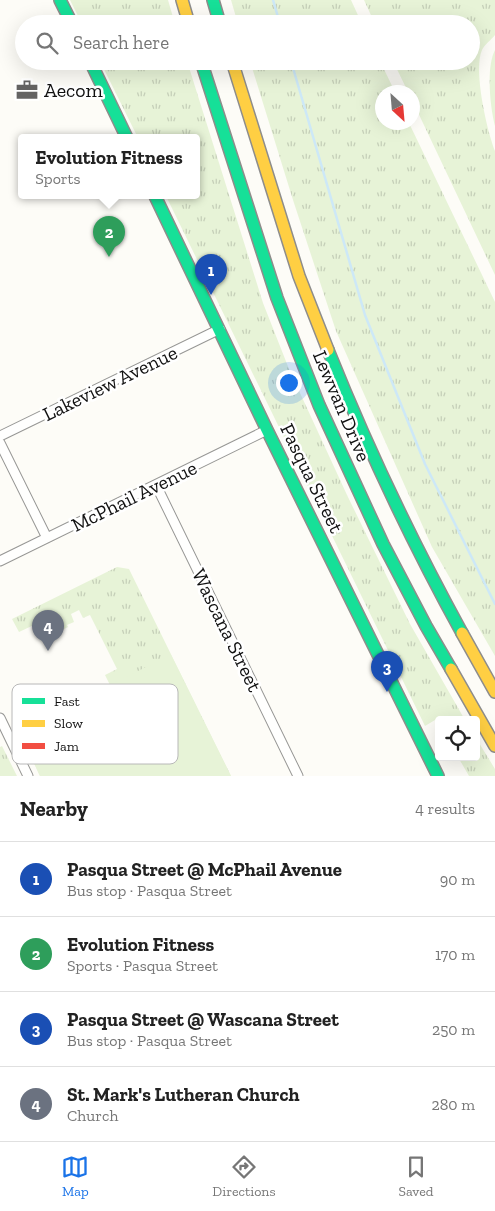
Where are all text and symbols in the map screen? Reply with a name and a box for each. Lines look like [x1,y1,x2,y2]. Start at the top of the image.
search box [15,15,480,70]
icon: search [33,29,61,57]
text: Search here [73,31,169,54]
office icon: Aecom [14,77,40,103]
place label: Aecom [44,78,104,102]
north arrow [375,85,420,130]
popup [18,134,200,199]
text: Evolution Fitness [35,146,183,169]
text: Sports [35,169,81,188]
pin: 2 [93,216,125,257]
pin: 1 [195,254,227,295]
street label: Lakeview Avenue [39,340,181,426]
street label: Lewvan Drive [308,347,376,465]
your location [276,370,302,396]
street label: Pasqua Street [275,419,349,537]
street label: McPhail Avenue [67,455,201,537]
street label: Wascana Street [187,565,267,696]
pin: 4 [32,610,64,651]
pin: 3 [371,651,403,692]
legend [12,684,178,764]
text: Fast [54,693,81,710]
text: Slow [54,715,83,732]
map controls [435,716,480,761]
button: locate [435,716,480,761]
text: Jam [54,738,79,755]
text: Nearby [20,796,88,821]
text: 4 results [415,799,475,818]
text: Pasqua Street @ McPhail Avenue [67,858,342,881]
text: 1 [33,870,39,889]
text: 90 m [440,870,475,889]
text: Bus stop · Pasqua Street [67,881,232,900]
text: Evolution Fitness [67,933,214,956]
text: 2 [32,945,40,964]
text: 170 m [435,945,475,964]
text: Sports · Pasqua Street [67,956,218,975]
text: Pasqua Street @ Wascana Street [67,1008,339,1031]
text: 3 [32,1020,40,1039]
text: 250 m [432,1020,475,1039]
text: Bus stop · Pasqua Street [67,1031,232,1050]
text: St. Mark's Lutheran Church [67,1083,299,1106]
text: 4 [31,1095,41,1114]
text: 280 m [431,1095,475,1114]
text: Church [67,1106,118,1125]
tab: Map [61,1153,89,1200]
tab: Directions [212,1153,276,1200]
tab: Saved [398,1153,434,1200]

